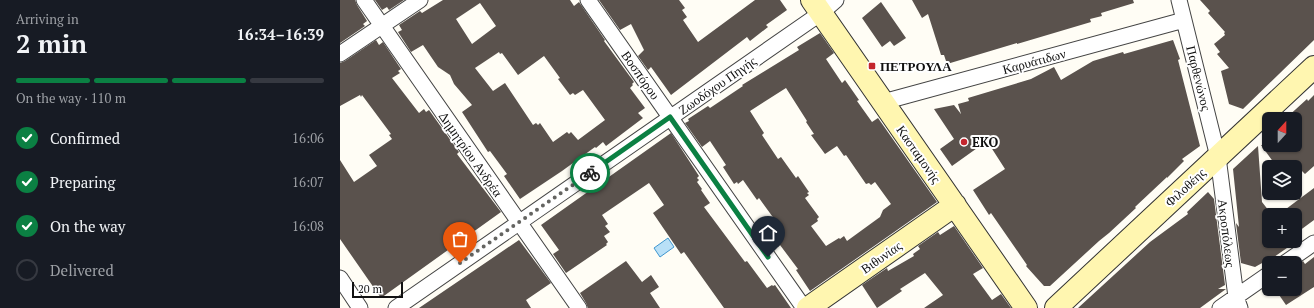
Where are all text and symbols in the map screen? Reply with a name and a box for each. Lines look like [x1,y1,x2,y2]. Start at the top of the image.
text: Arriving in [16,10,79,28]
text: 16:34–16:39 [237,24,324,44]
text: 2 min [16,26,87,60]
street label: Καρυάτιδων [1000,44,1068,78]
street label: Παρθενώνος [1182,44,1216,113]
street label: Βοσπόρου [618,47,664,103]
street label: Ζωοδόχου Πηγής [675,51,760,118]
place label: ΠΕΤΡΟΥΛΑ [880,57,952,75]
marker: ΠΕΤΡΟΥΛΑ [867,61,877,71]
text: On the way · 110 m [16,89,126,107]
street label: Δημητρίου Ανδρέα [435,108,507,200]
north arrow [1262,112,1302,152]
map controls [1262,112,1302,296]
street label: Κασταμονής [893,122,946,187]
icon: check [16,127,38,149]
text: Confirmed [50,128,120,148]
text: 16:06 [292,129,324,147]
place label: EKO [972,133,999,151]
marker: EKO [959,137,969,147]
courier [570,153,610,193]
button: layers [1262,160,1302,200]
icon: bike [579,162,601,184]
street label: Φιλοθέης [1161,163,1210,210]
icon: check [16,171,38,193]
text: Preparing [50,172,115,192]
text: 16:07 [292,173,324,191]
street label: Ακροπόλεως [1214,198,1240,269]
button: + [1262,208,1302,248]
icon: check [16,215,38,237]
text: On the way [50,216,125,236]
pin [751,216,785,257]
text: 16:08 [292,217,324,235]
pin [443,222,477,263]
icon: home [757,222,779,244]
icon: bag [449,228,471,250]
street label: Βιθυνίας [857,236,906,278]
button: − [1262,256,1302,296]
text: Delivered [50,260,114,280]
scale bar [352,280,403,299]
text: 20 m [358,282,382,296]

